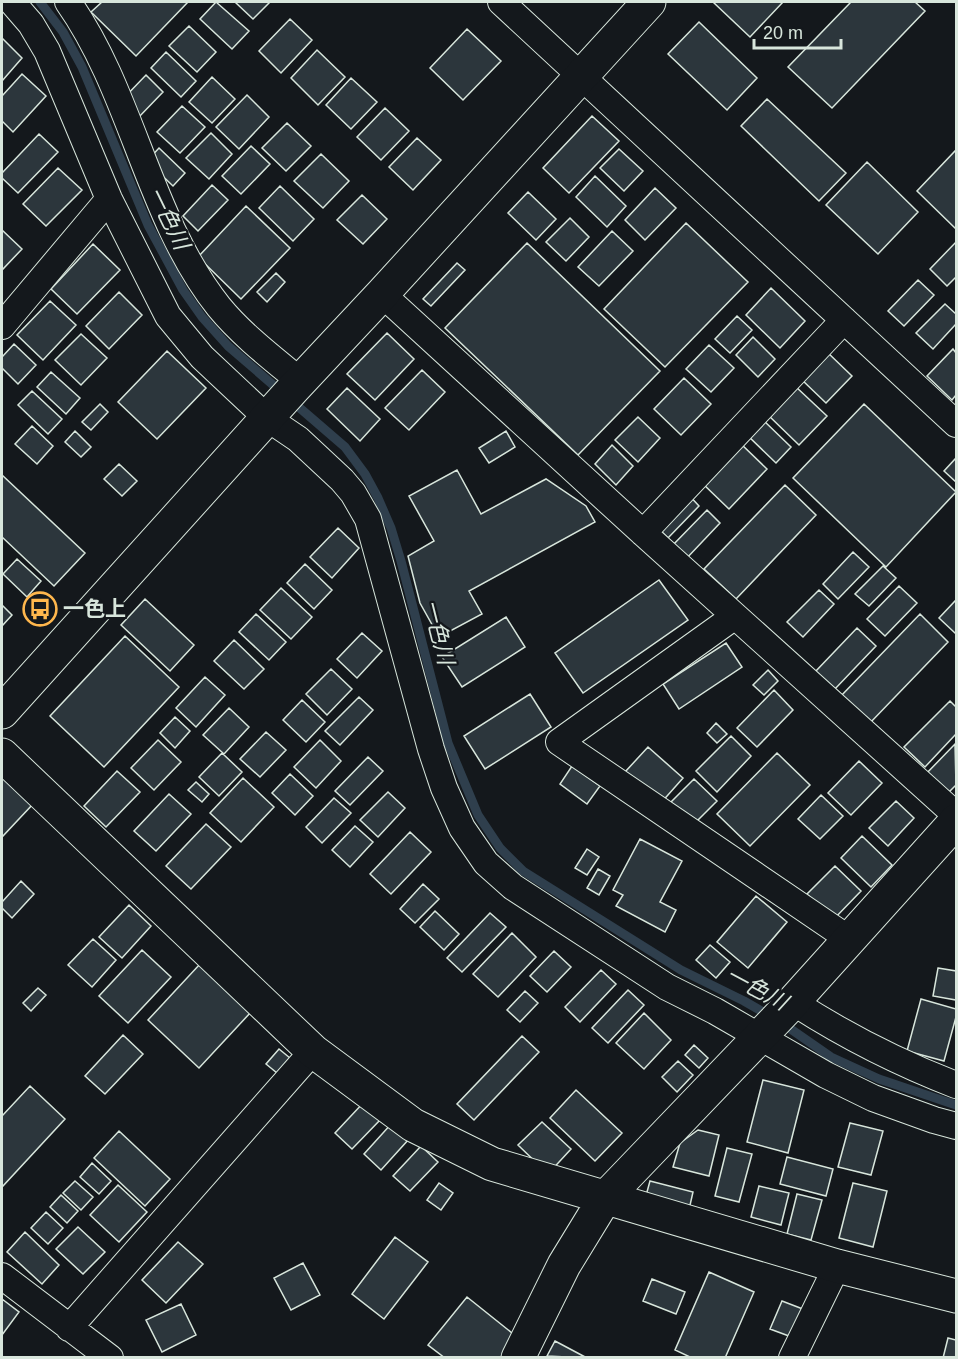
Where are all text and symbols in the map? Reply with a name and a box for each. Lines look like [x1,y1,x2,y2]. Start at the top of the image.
scale bar [754,12,841,50]
text: 20 m [763,23,803,43]
water label: 一色川 [143,183,195,255]
bus stop icon: 一色上 [22,591,58,627]
place label: 一色上 [63,597,126,620]
water label: 一色川 [418,597,459,669]
water label: 一色川 [722,962,794,1016]

